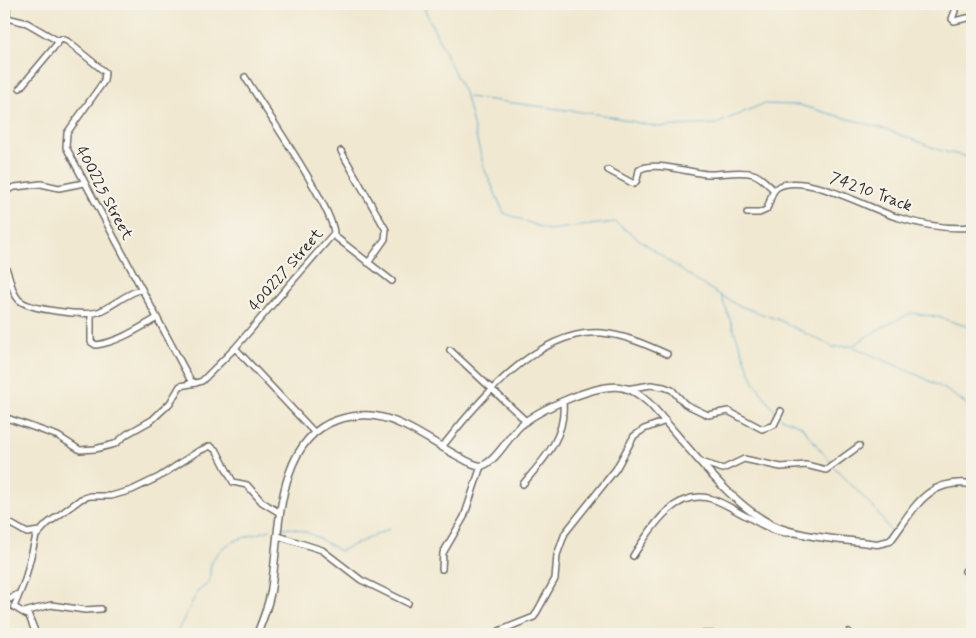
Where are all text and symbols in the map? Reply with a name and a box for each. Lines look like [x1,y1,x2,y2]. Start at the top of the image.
street label: 400225 Street [70,142,138,244]
street label: 74210 Track [827,167,915,217]
street label: 400227 Street [244,224,328,316]

